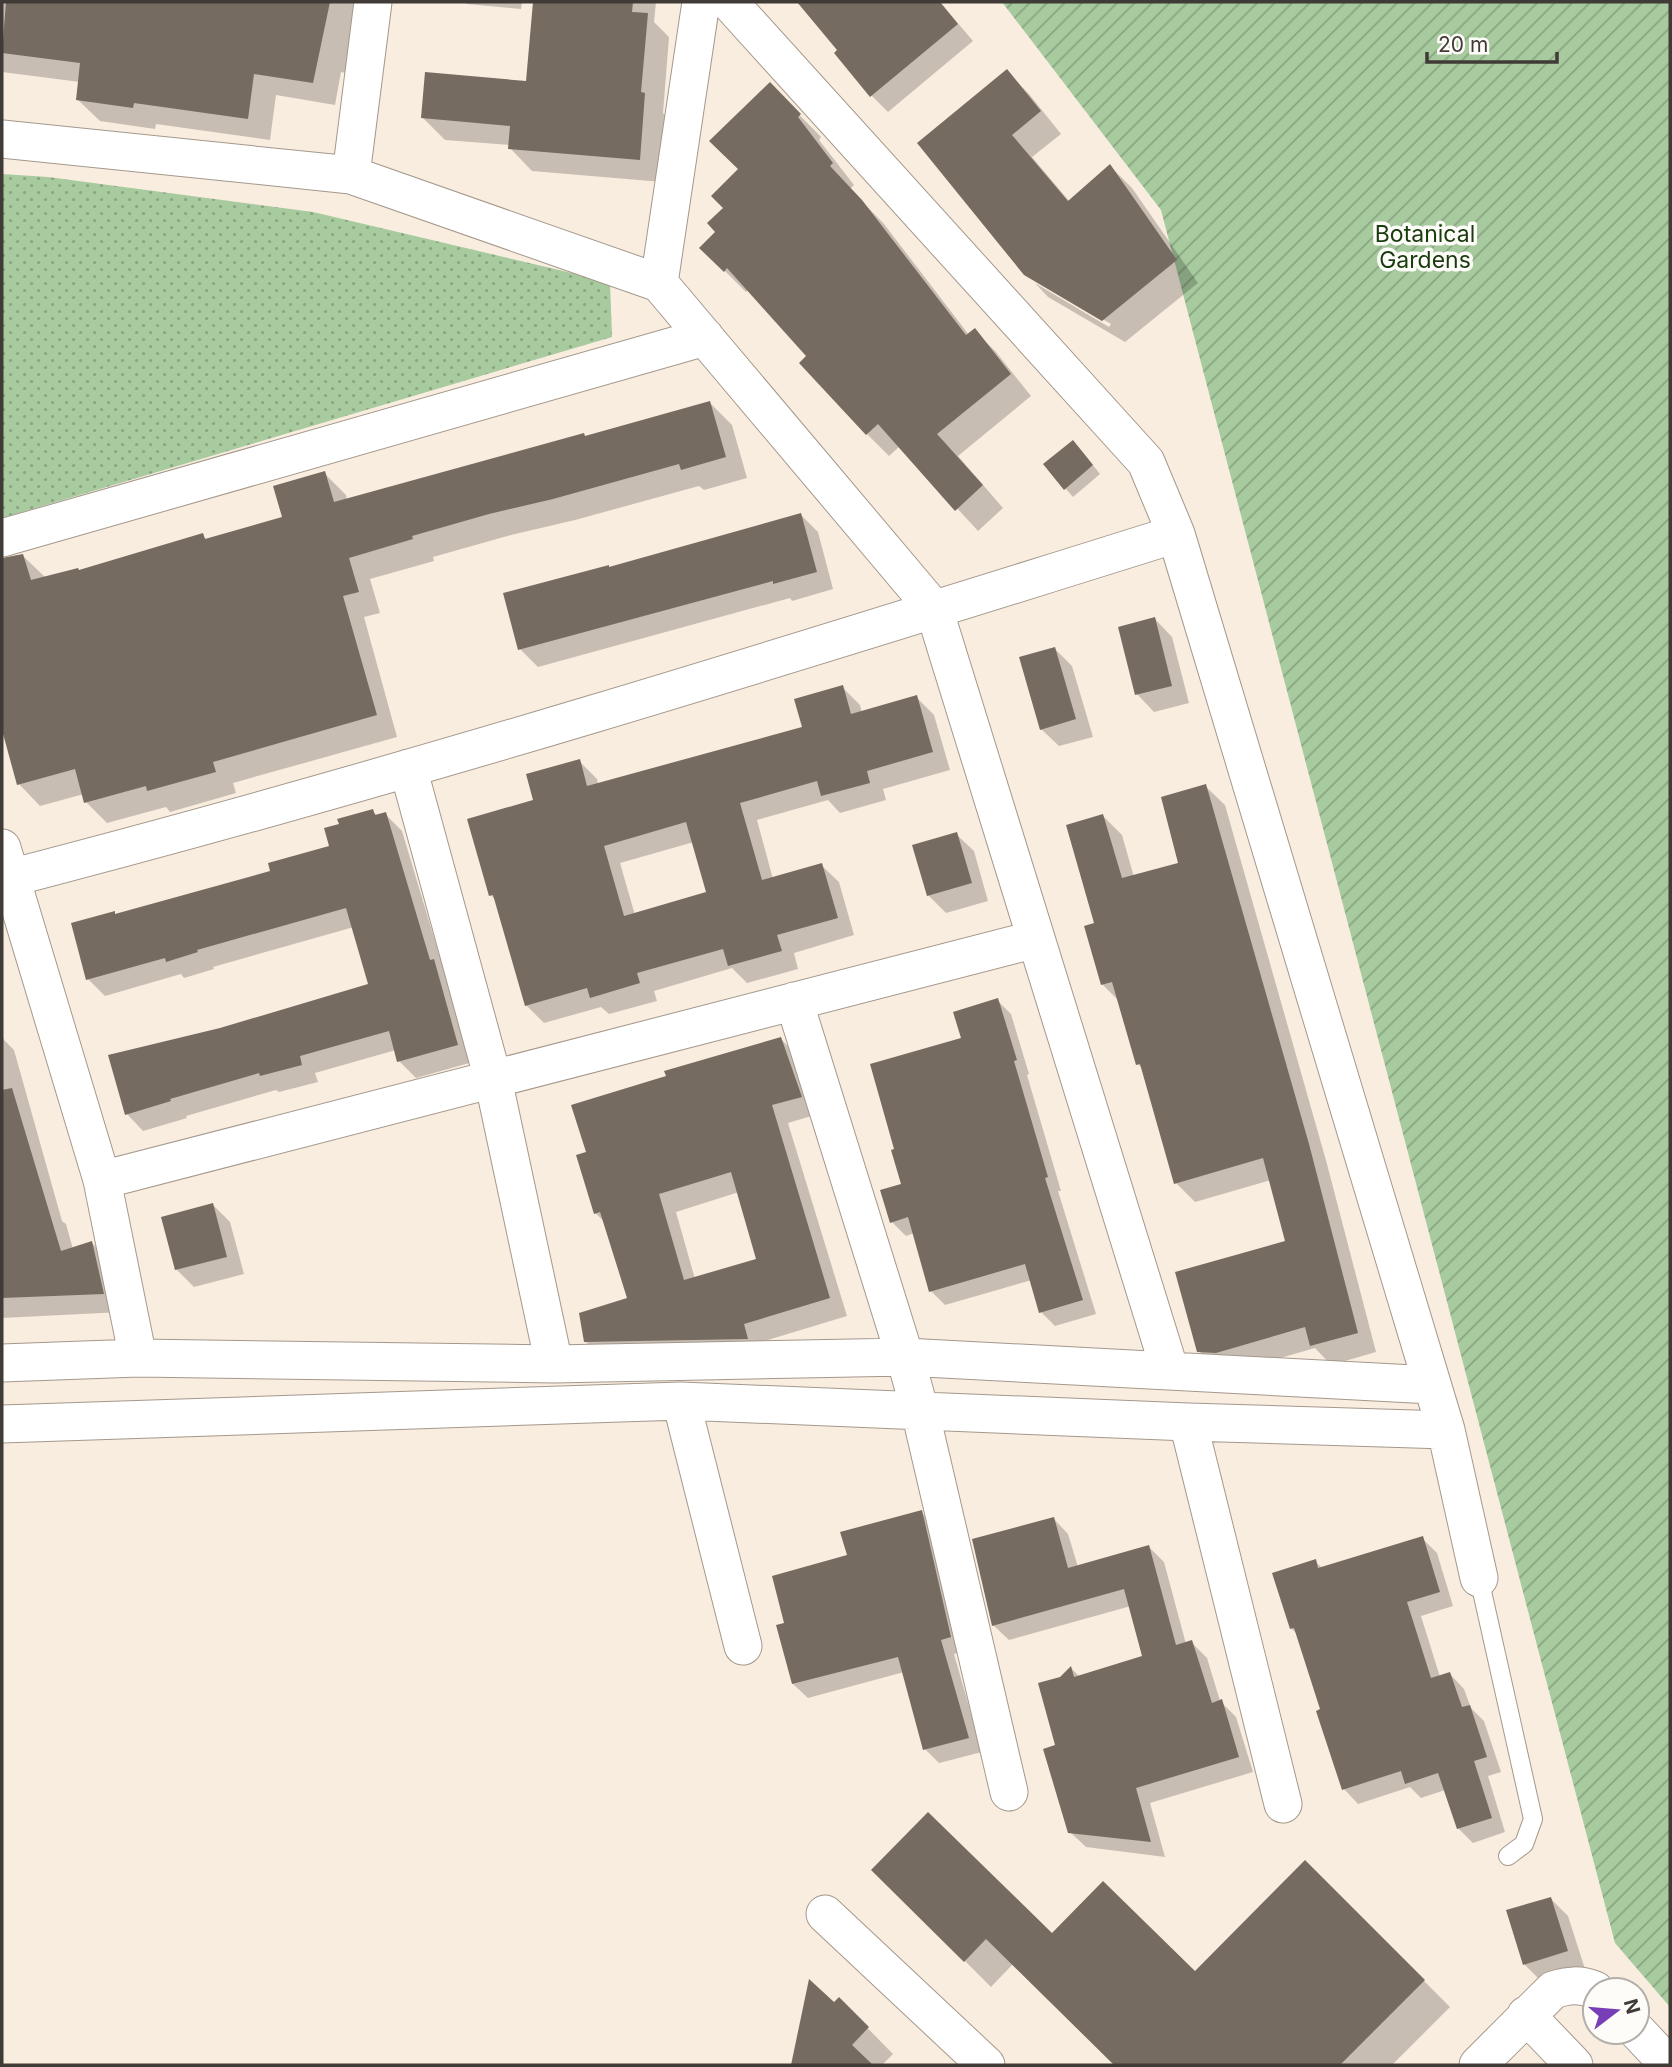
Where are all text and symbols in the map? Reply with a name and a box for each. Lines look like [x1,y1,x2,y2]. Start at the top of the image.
scale bar [1427,21,1556,65]
text: 20 m [1438,32,1488,57]
park label: Botanical Gardens [1375,220,1475,274]
north arrow [1581,1976,1651,2046]
text: N [1619,1996,1645,2017]

